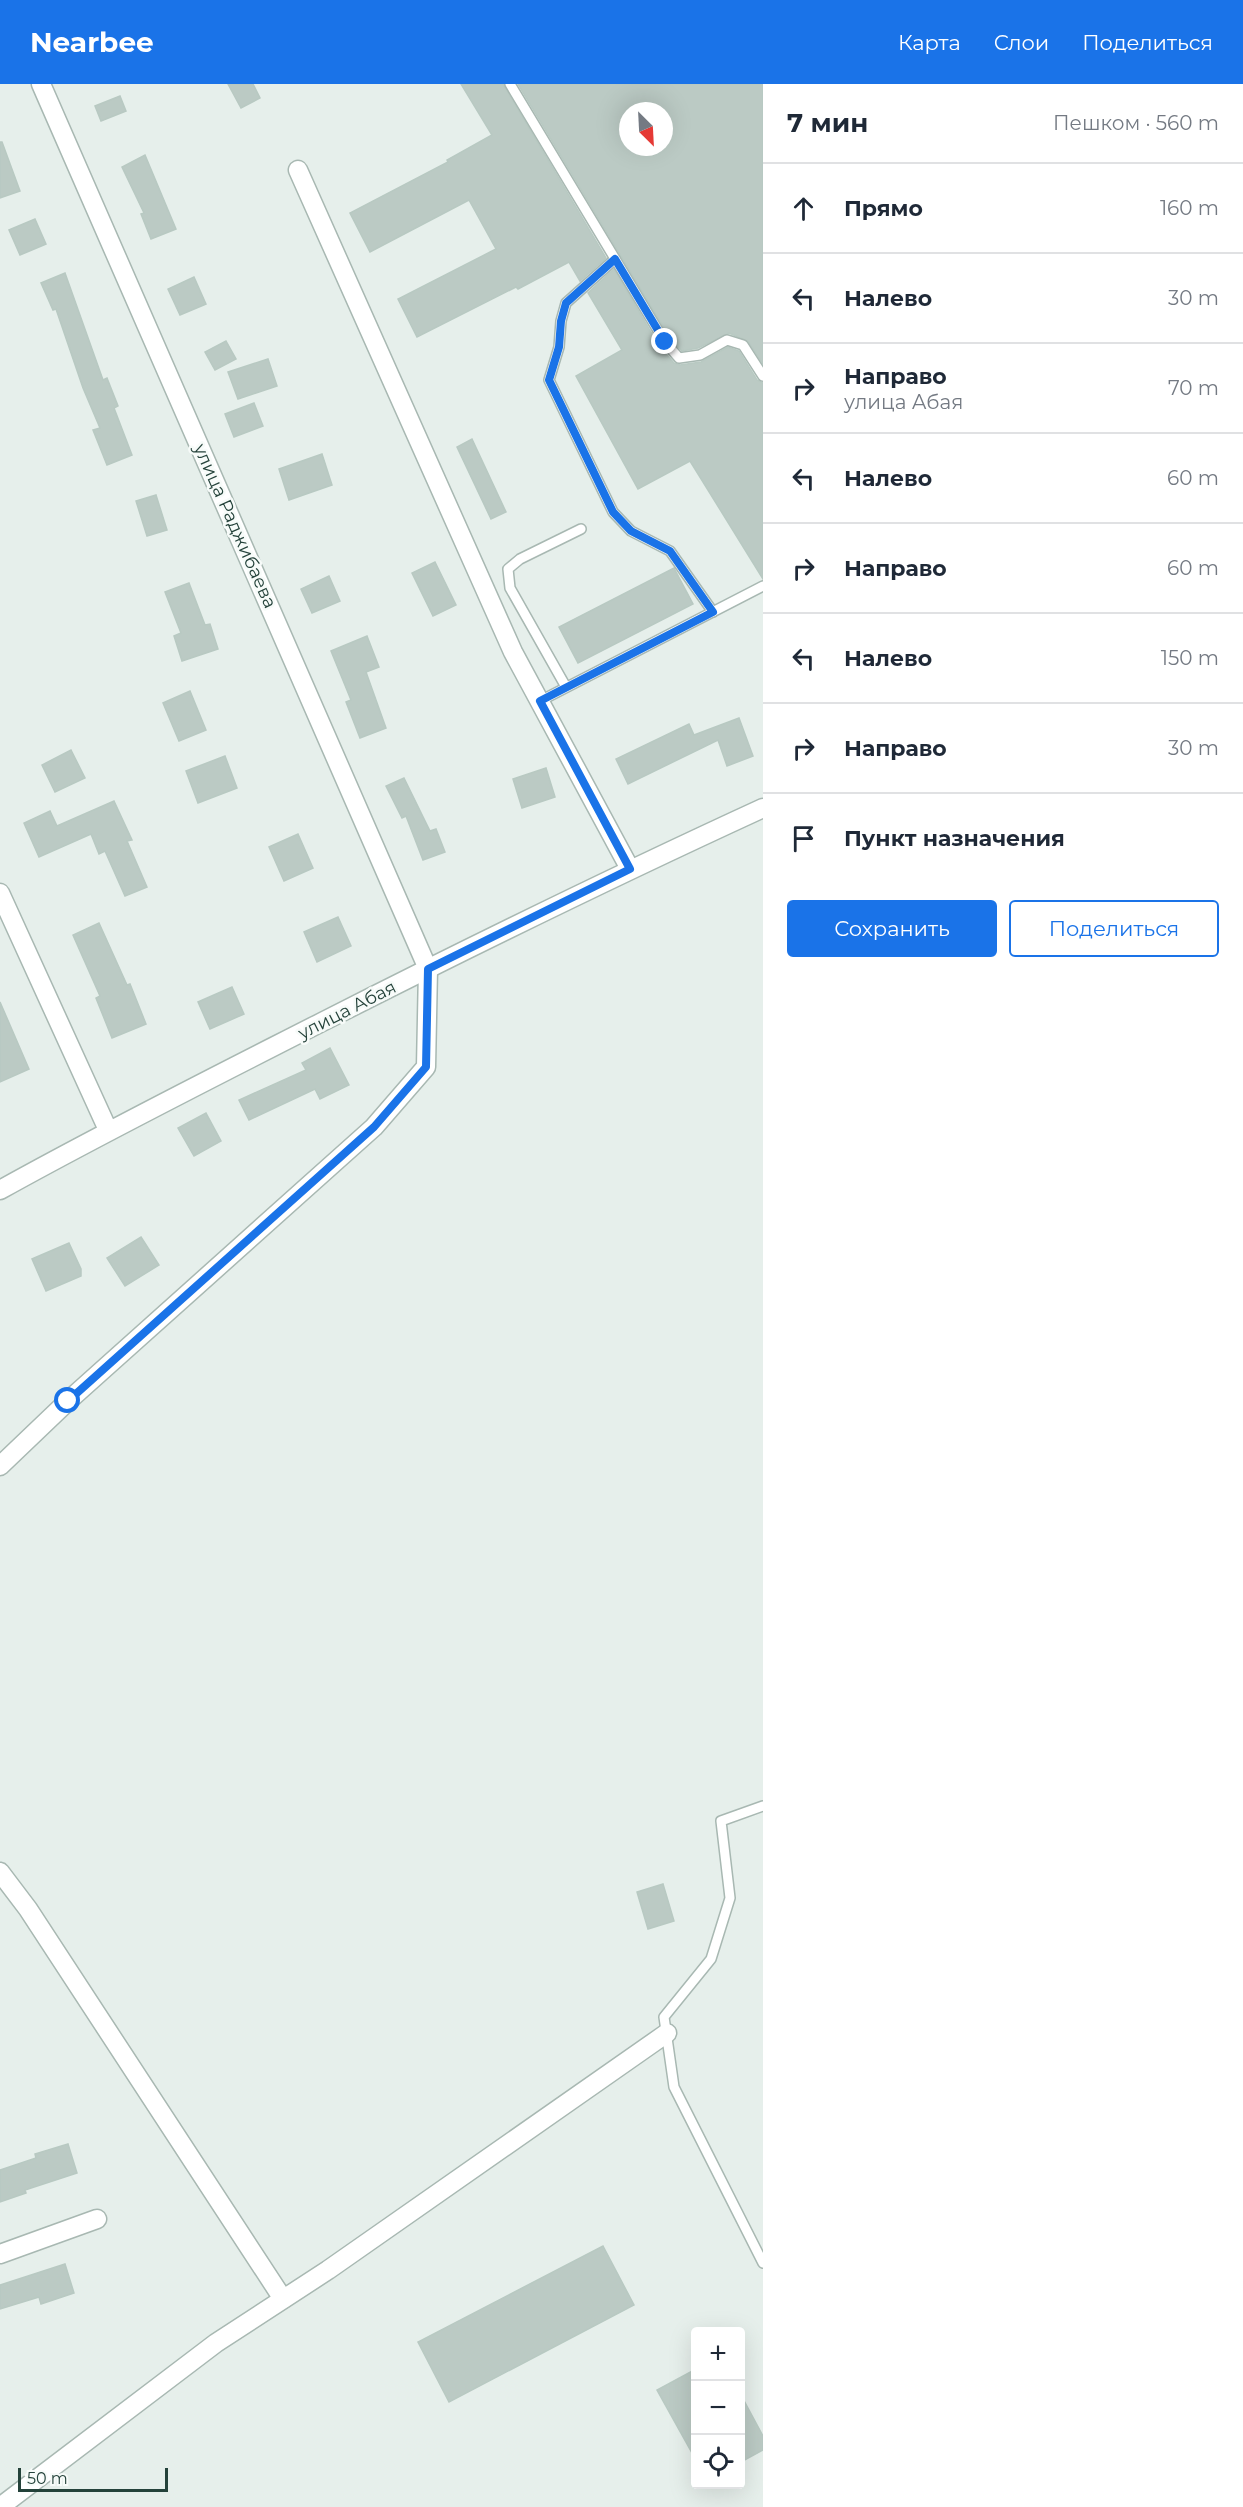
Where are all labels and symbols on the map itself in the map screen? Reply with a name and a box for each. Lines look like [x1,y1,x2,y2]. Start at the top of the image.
north arrow [619,102,673,156]
route end [651,328,677,354]
street label: улица Раджибаева [188,439,281,612]
street label: улица Абая [293,976,400,1045]
route start [54,1387,80,1413]
scale bar [18,2465,168,2492]

